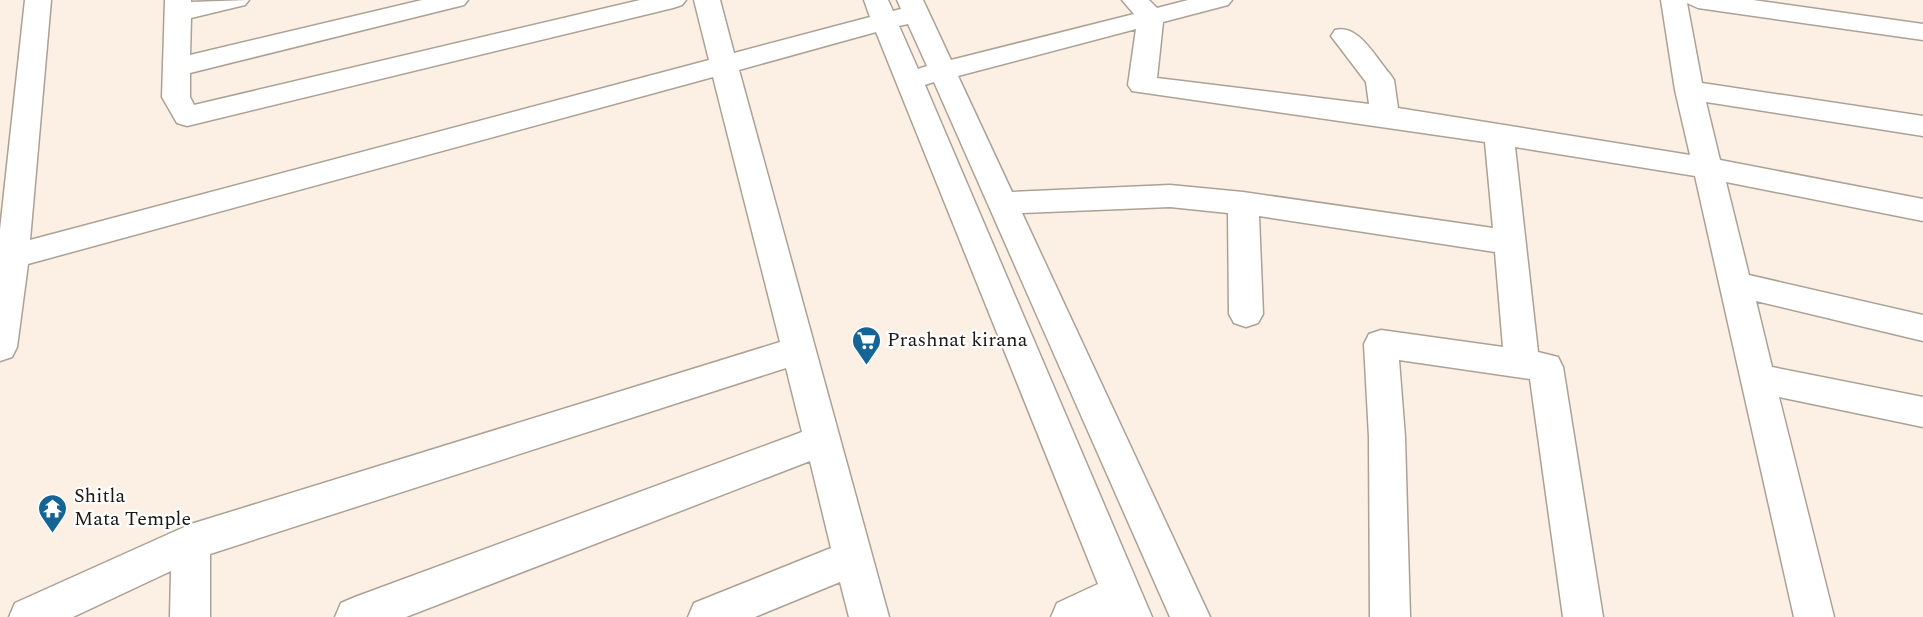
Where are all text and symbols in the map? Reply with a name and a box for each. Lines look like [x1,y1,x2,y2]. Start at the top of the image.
supermarket icon: Prashnat kirana [850,324,882,366]
place label: Prashnat kirana [887,325,1028,355]
place label: Shitla Mata Temple [74,481,191,534]
temple icon: Shitla Mata Temple [37,492,69,534]

